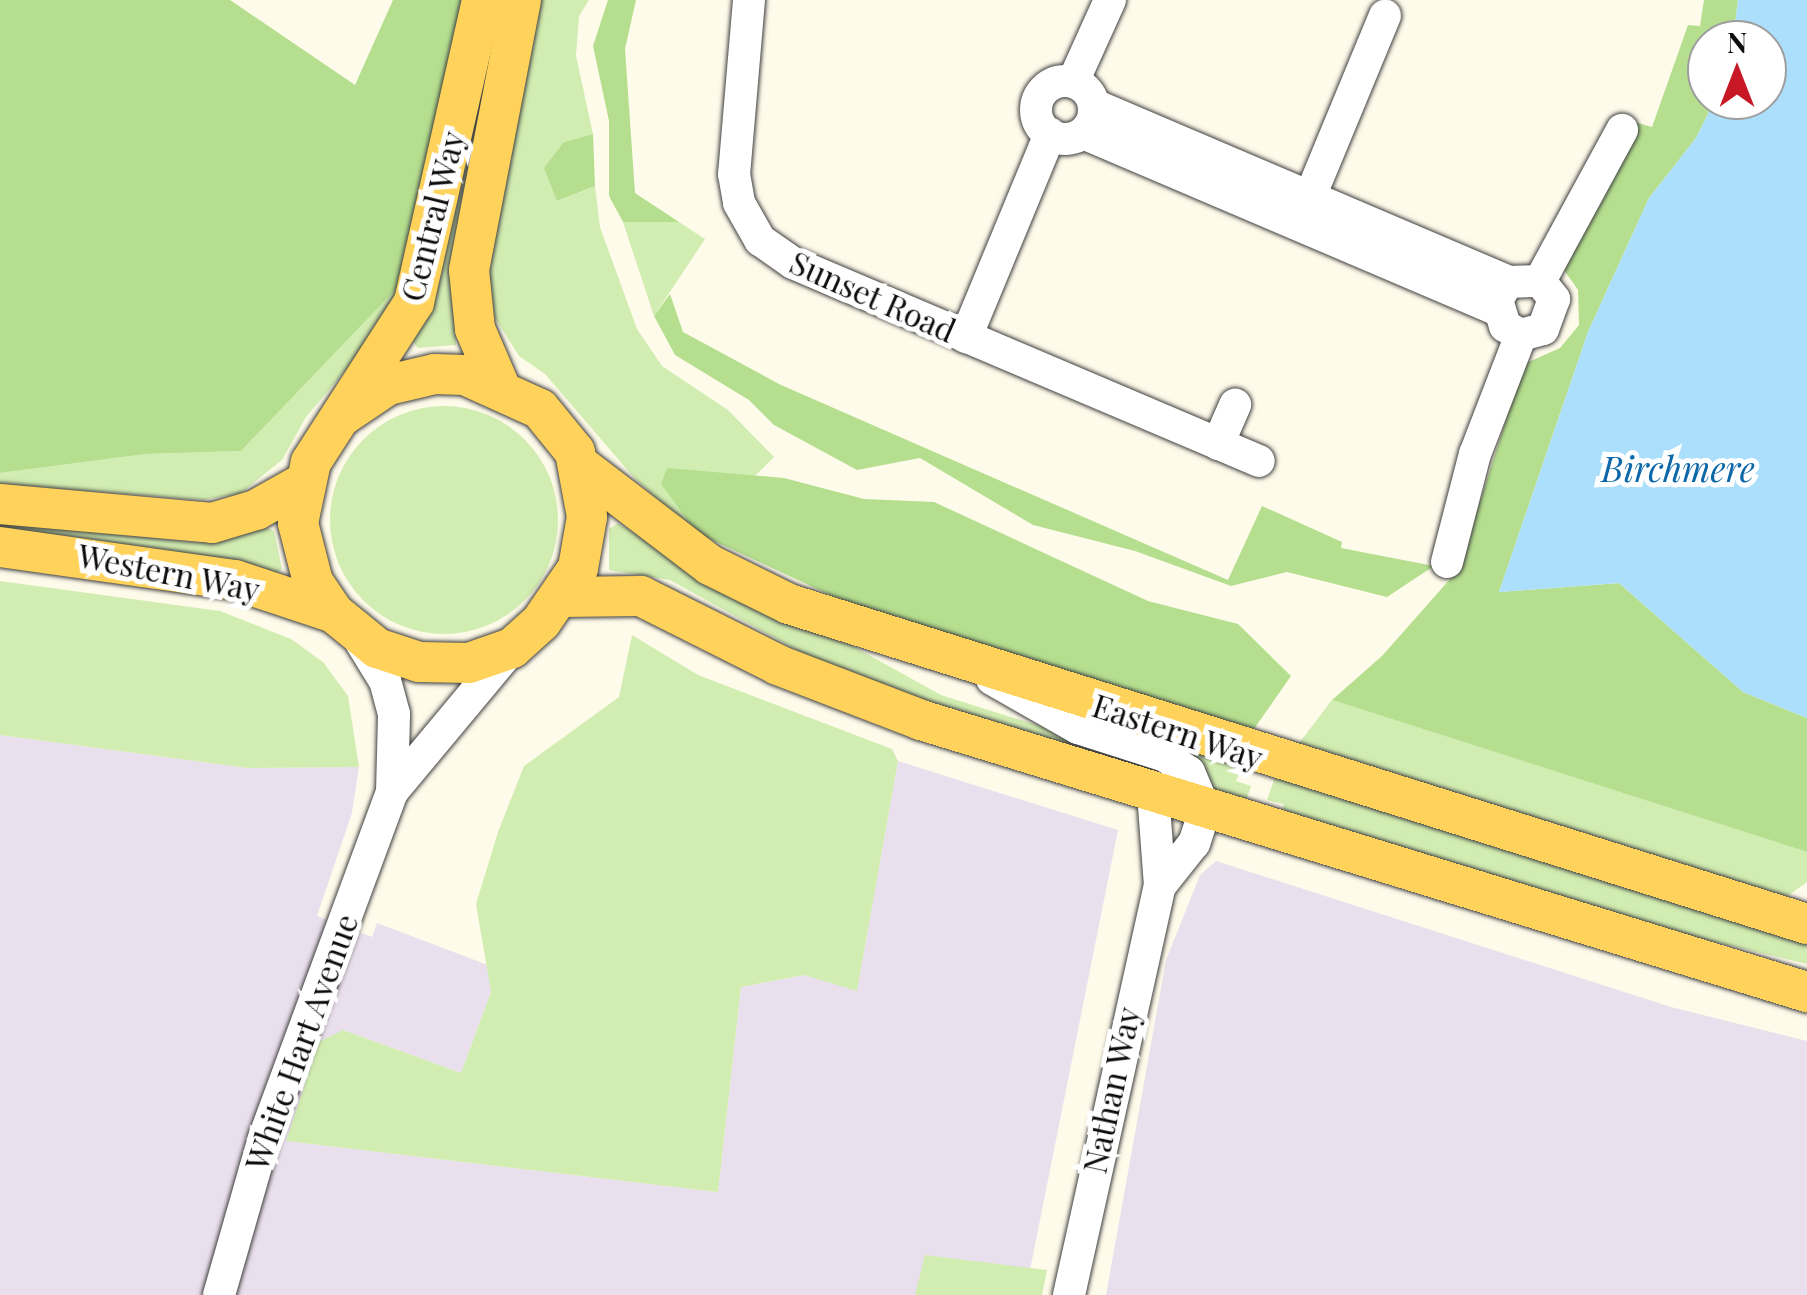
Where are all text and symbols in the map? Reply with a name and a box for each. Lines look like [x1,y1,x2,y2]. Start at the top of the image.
north arrow [1687,20,1787,120]
text: N [1727,23,1747,60]
street label: Central Way [392,126,472,306]
street label: Sunset Road [784,242,962,350]
water label: Birchmere [1601,447,1755,489]
street label: Western Way [74,535,264,609]
street label: Eastern Way [1088,685,1268,777]
street label: White Hart Avenue [237,908,365,1176]
street label: Nathan Way [1075,1003,1147,1177]

